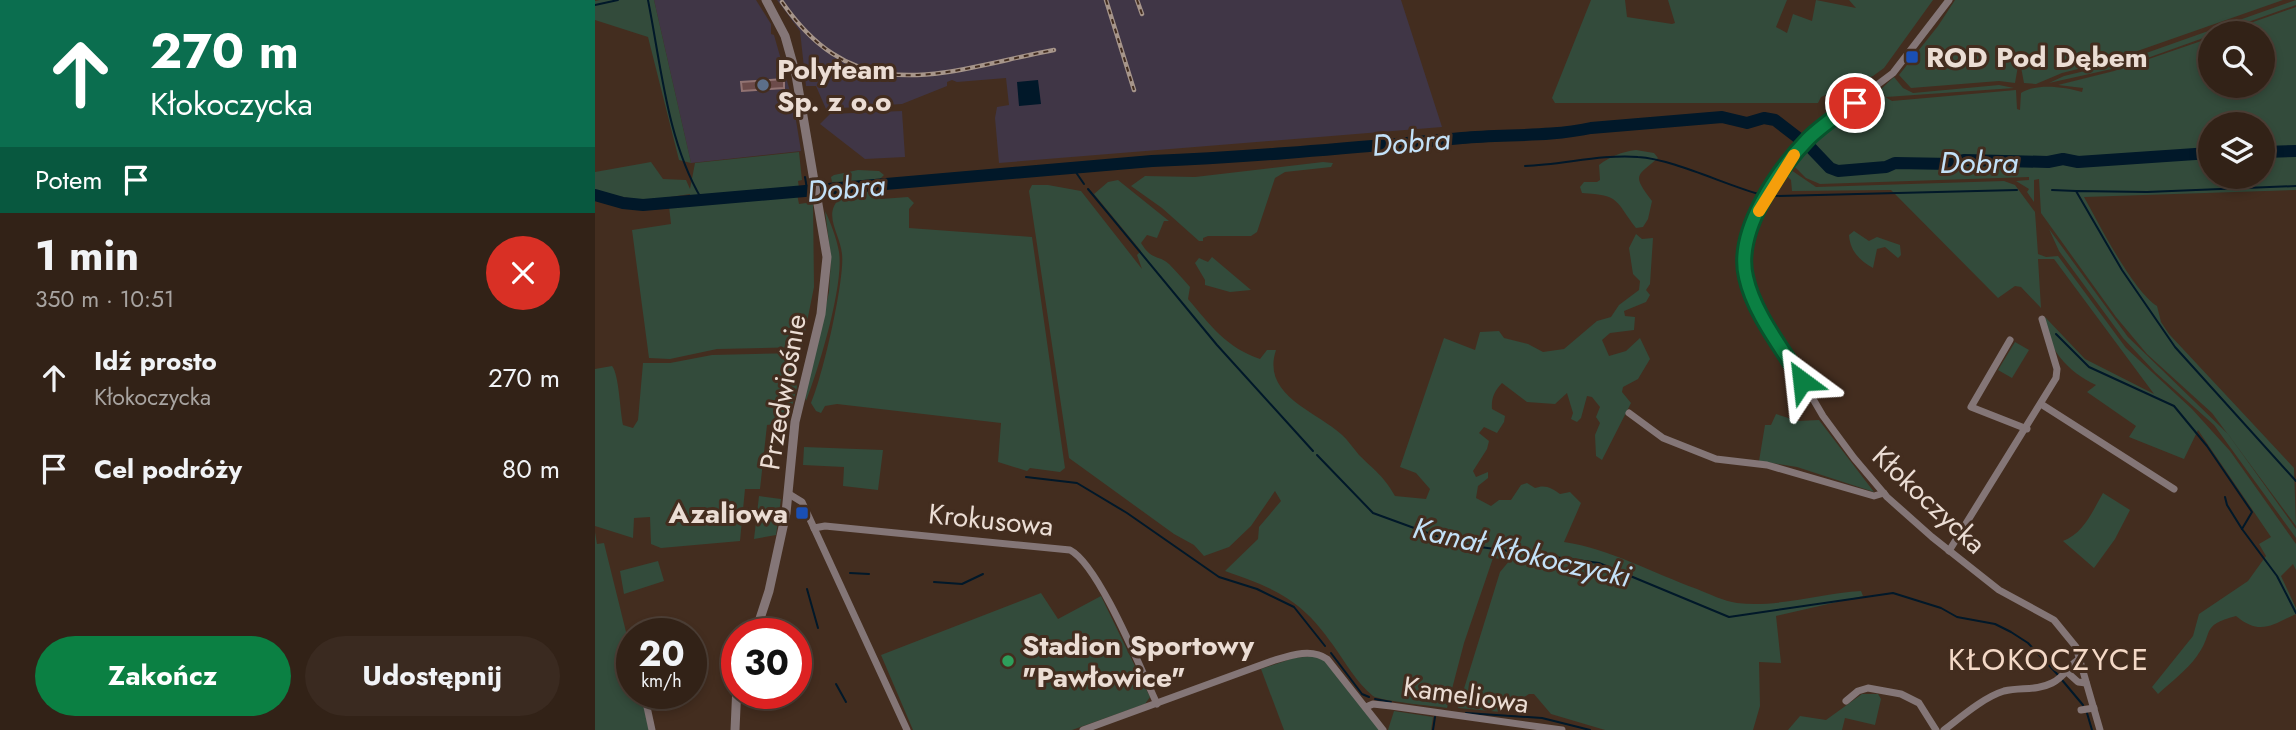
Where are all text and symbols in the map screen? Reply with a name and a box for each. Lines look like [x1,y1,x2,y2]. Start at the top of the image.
text: 270 m [150,16,299,86]
map controls [2198,21,2275,189]
button: search [2198,21,2275,98]
icon: ahead [35,28,126,119]
place label: ROD Pod Dębem [1926,37,2148,78]
place label: Polyteam Sp. z o.o [777,49,895,122]
marker: ROD Pod Dębem [1904,49,1920,65]
pin [1825,73,1885,133]
marker: Polyteam Sp. z o.o [755,77,771,93]
text: Kłokoczycka [150,81,313,127]
icon: arrive [1836,84,1874,122]
button: layers [2198,112,2275,189]
water label: Dobra [1370,117,1453,167]
water label: Dobra [1940,141,2019,184]
text: Potem [35,161,103,199]
icon: arrive [117,161,155,199]
water label: Dobra [805,163,888,213]
text: 1 min [35,225,139,286]
button: close [486,236,560,310]
text: 350 m · 10:51 [35,282,174,316]
street label: Przedwiośnie [749,311,817,473]
text: Idź prosto [94,342,217,380]
position arrow [1765,344,1839,418]
icon: ahead [35,359,73,397]
text: 270 m [488,359,560,397]
text: Kłokoczycka [94,380,211,414]
street label: Kłokoczycka [1863,436,1995,564]
icon: arrive [35,450,73,488]
text: Cel podróży [94,450,242,488]
text: 80 m [502,450,560,488]
place label: Azaliowa [668,493,788,534]
street label: Krokusowa [926,493,1056,547]
marker: Azaliowa [794,505,810,521]
water label: Kanał Kłokoczycki [1409,506,1636,598]
speed limit sign: 30 [721,618,812,709]
place label: Stadion Sportowy "Pawłowice" [1022,625,1254,698]
text: 20 [638,629,685,679]
button: Zakończ [35,636,291,716]
button: Udostępnij [305,636,560,716]
district label: KŁOKOCZYCE [1948,638,2150,681]
marker: Stadion Sportowy "Pawłowice" [1000,653,1016,669]
street label: Kameliowa [1400,666,1532,724]
text: km/h [641,668,682,694]

